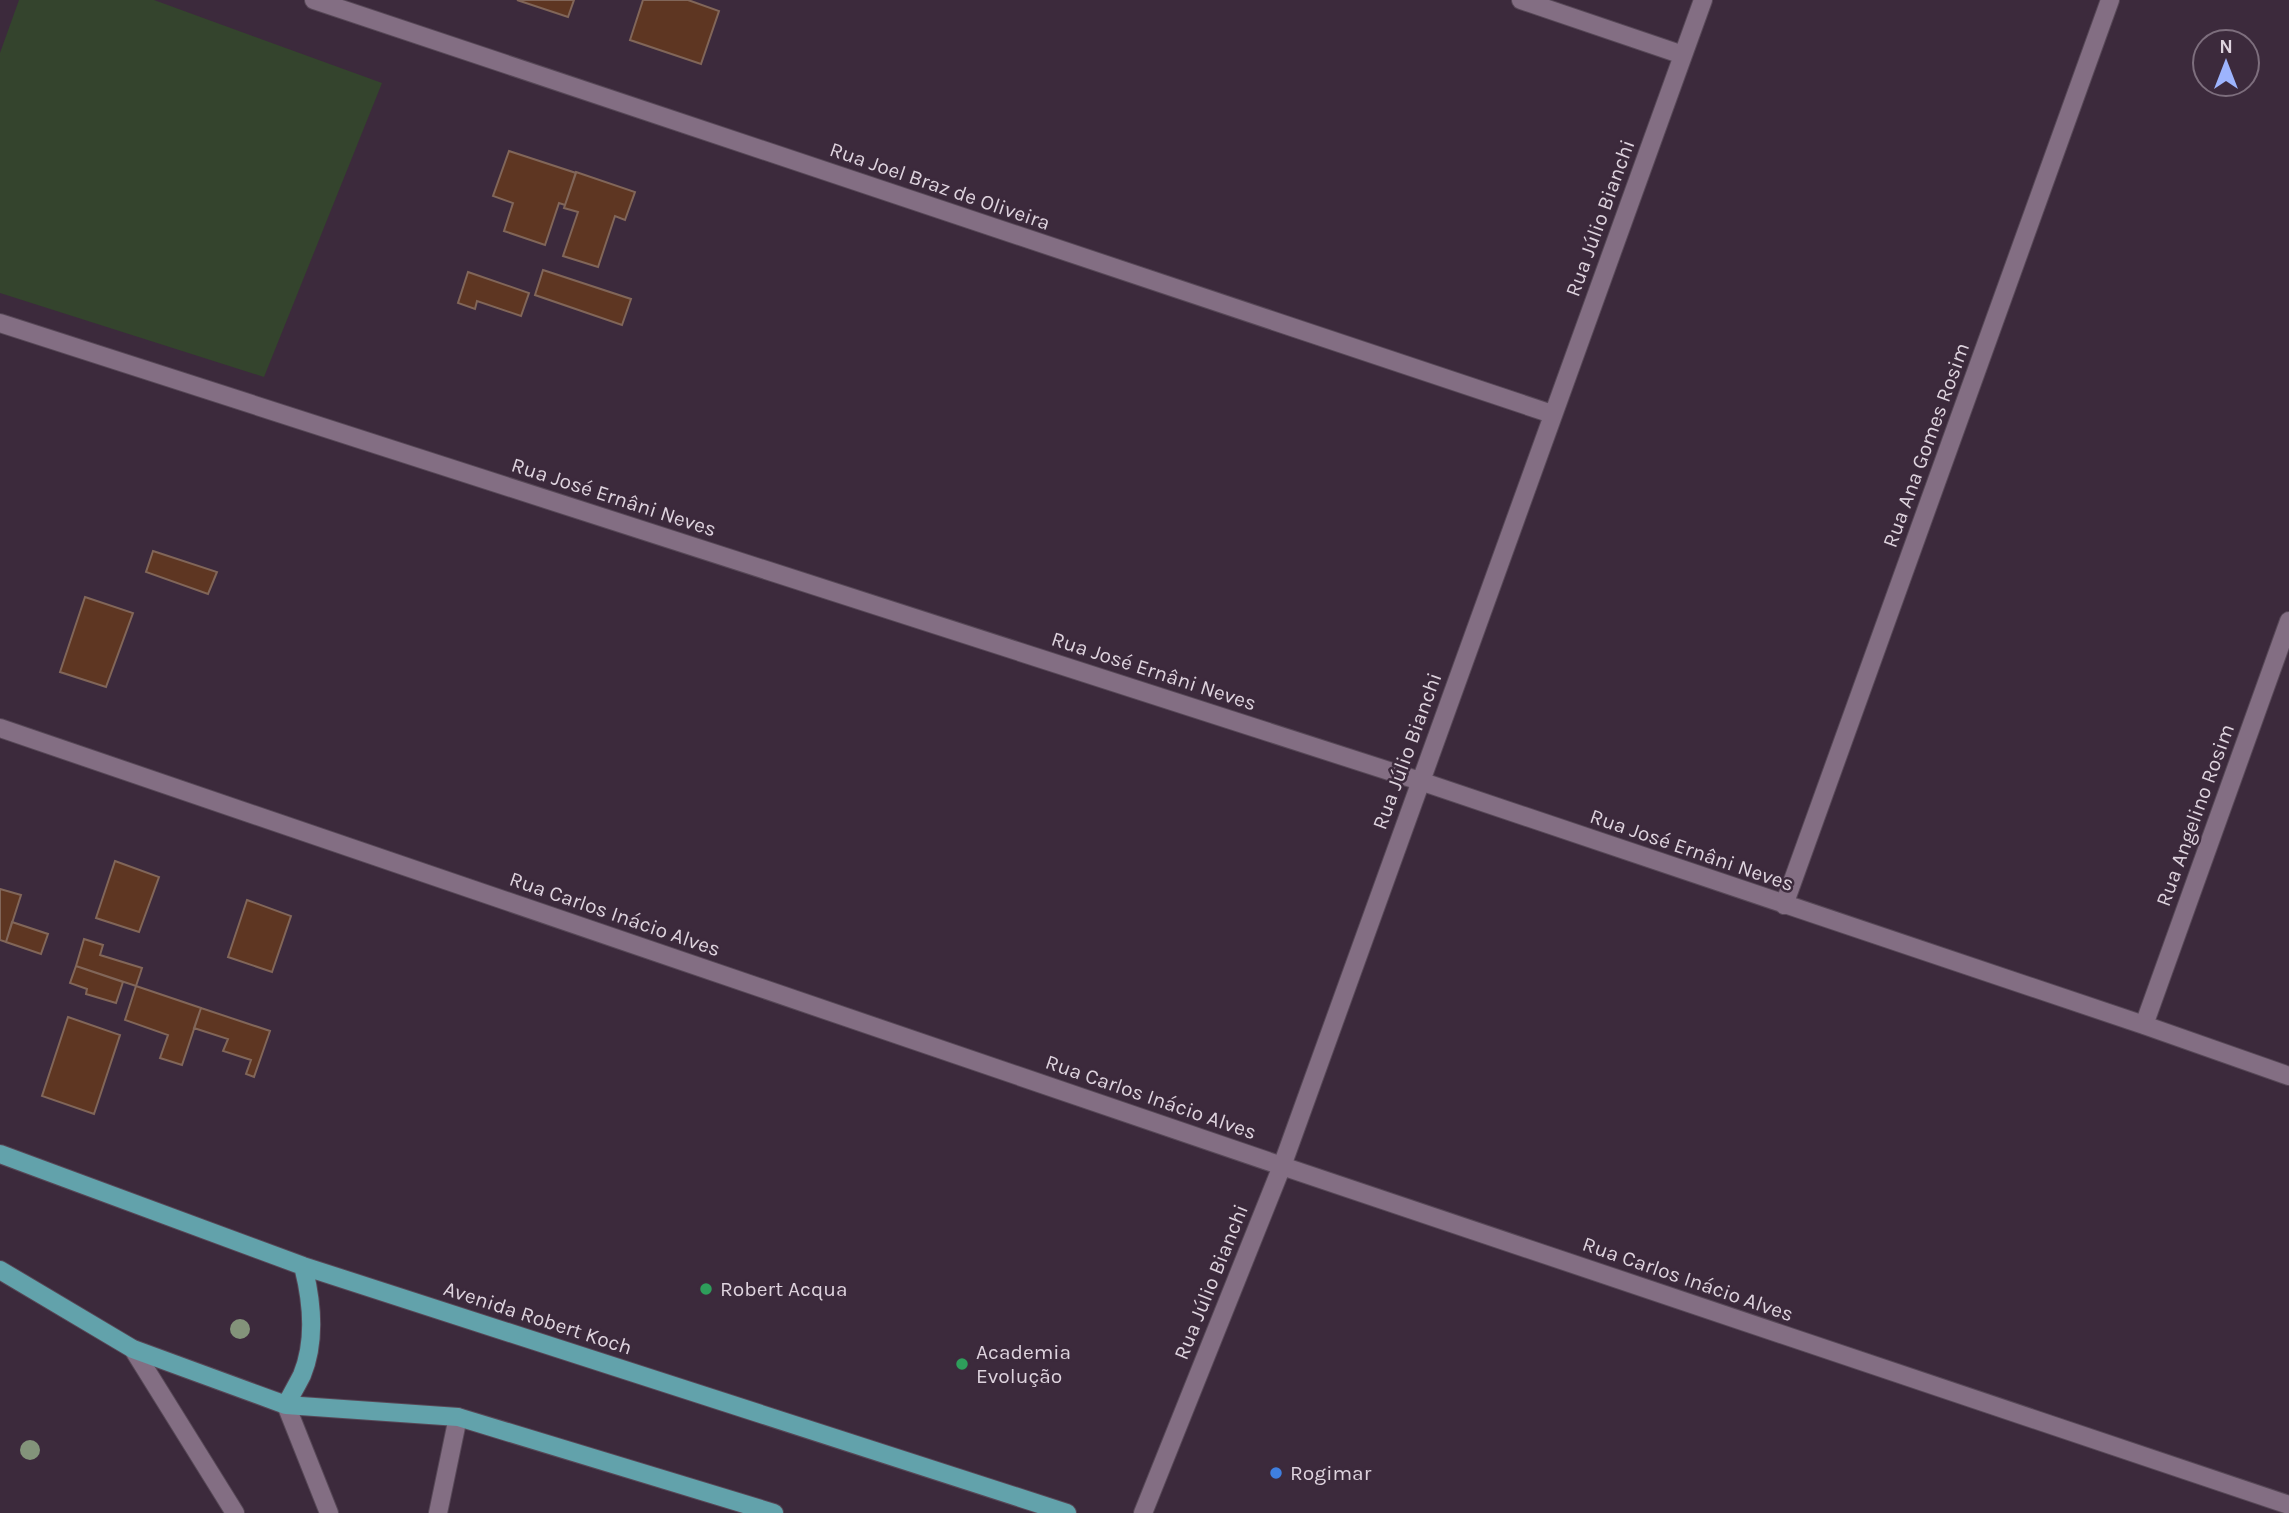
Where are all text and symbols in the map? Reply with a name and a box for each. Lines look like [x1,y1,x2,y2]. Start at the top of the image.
north arrow [2191,28,2261,98]
text: N [2219,36,2233,58]
street label: Rua Júlio Bianchi [1560,136,1640,300]
street label: Rua Joel Braz de Oliveira [827,137,1053,235]
street label: Rua Ana Gomes Rosim [1878,339,1974,551]
street label: Rua José Ernâni Neves [509,453,719,541]
street label: Rua José Ernâni Neves [1049,627,1259,715]
street label: Rua Júlio Bianchi [1367,669,1447,833]
street label: Rua Angelino Rosim [2151,721,2239,909]
street label: Rua José Ernâni Neves [1587,804,1797,896]
street label: Rua Carlos Inácio Alves [506,867,724,961]
street label: Rua Carlos Inácio Alves [1042,1050,1260,1144]
street label: Rua Júlio Bianchi [1169,1201,1253,1363]
street label: Rua Carlos Inácio Alves [1579,1232,1797,1326]
street label: Avenida Robert Koch [441,1276,635,1360]
place label: Robert Acqua [720,1277,848,1301]
marker: Robert Acqua [698,1281,714,1297]
place label: Academia Evolução [976,1340,1071,1388]
marker: Academia Evolução [954,1356,970,1372]
place label: Rogimar [1290,1461,1372,1485]
marker: Rogimar [1268,1465,1284,1481]

